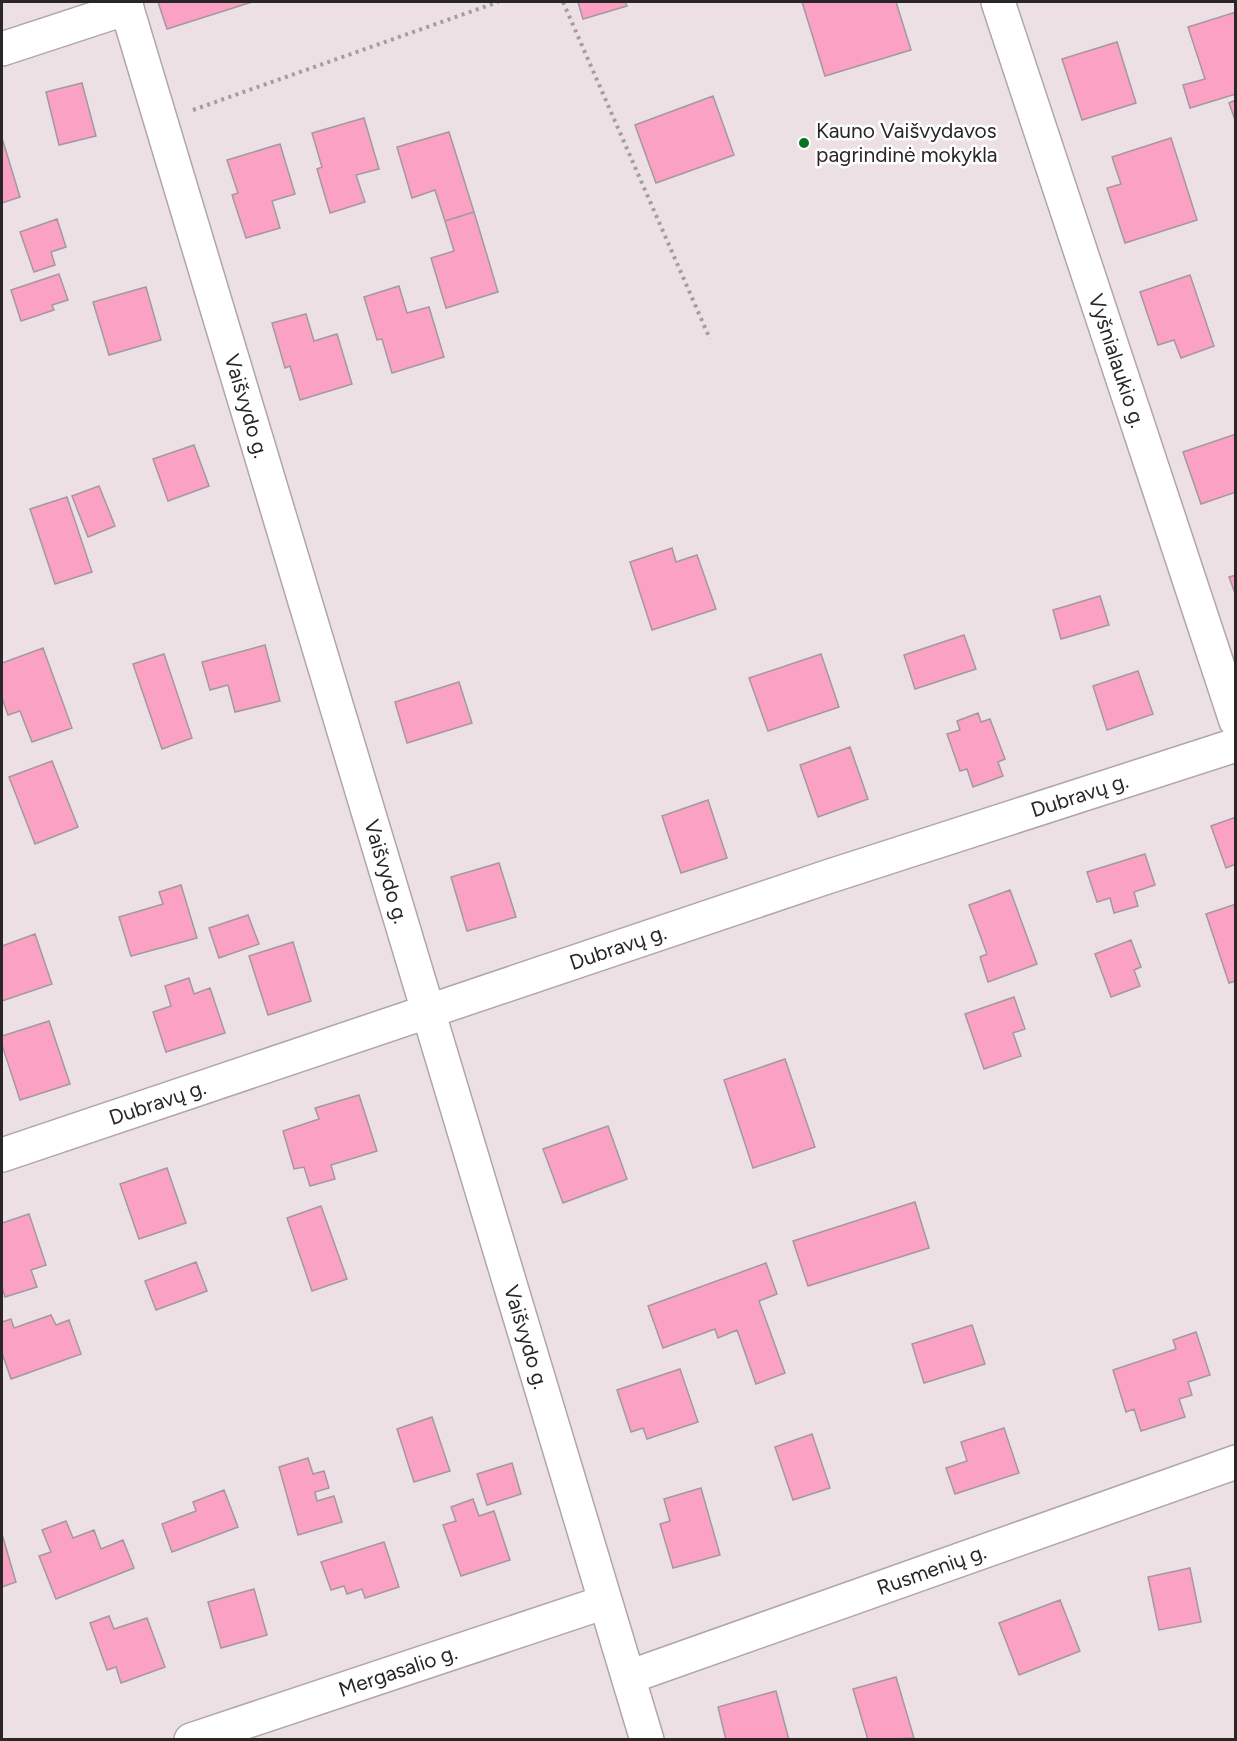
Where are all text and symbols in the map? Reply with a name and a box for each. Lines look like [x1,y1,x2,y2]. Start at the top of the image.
place label: Kauno Vaišvydavos pagrindinė mokykla [816,118,998,167]
marker: Kauno Vaišvydavos pagrindinė mokykla [797,136,811,150]
street label: Vyšnialaukio g. [1084,291,1151,431]
street label: Vaišvydo g. [219,351,274,461]
street label: Dubravų g. [1028,768,1131,822]
street label: Vaišvydo g. [359,816,414,926]
street label: Dubravų g. [566,919,670,975]
street label: Dubravų g. [106,1074,209,1130]
street label: Vaišvydo g. [499,1282,554,1392]
street label: Rusmenių g. [873,1539,989,1600]
street label: Mergasalio g. [335,1639,460,1702]

